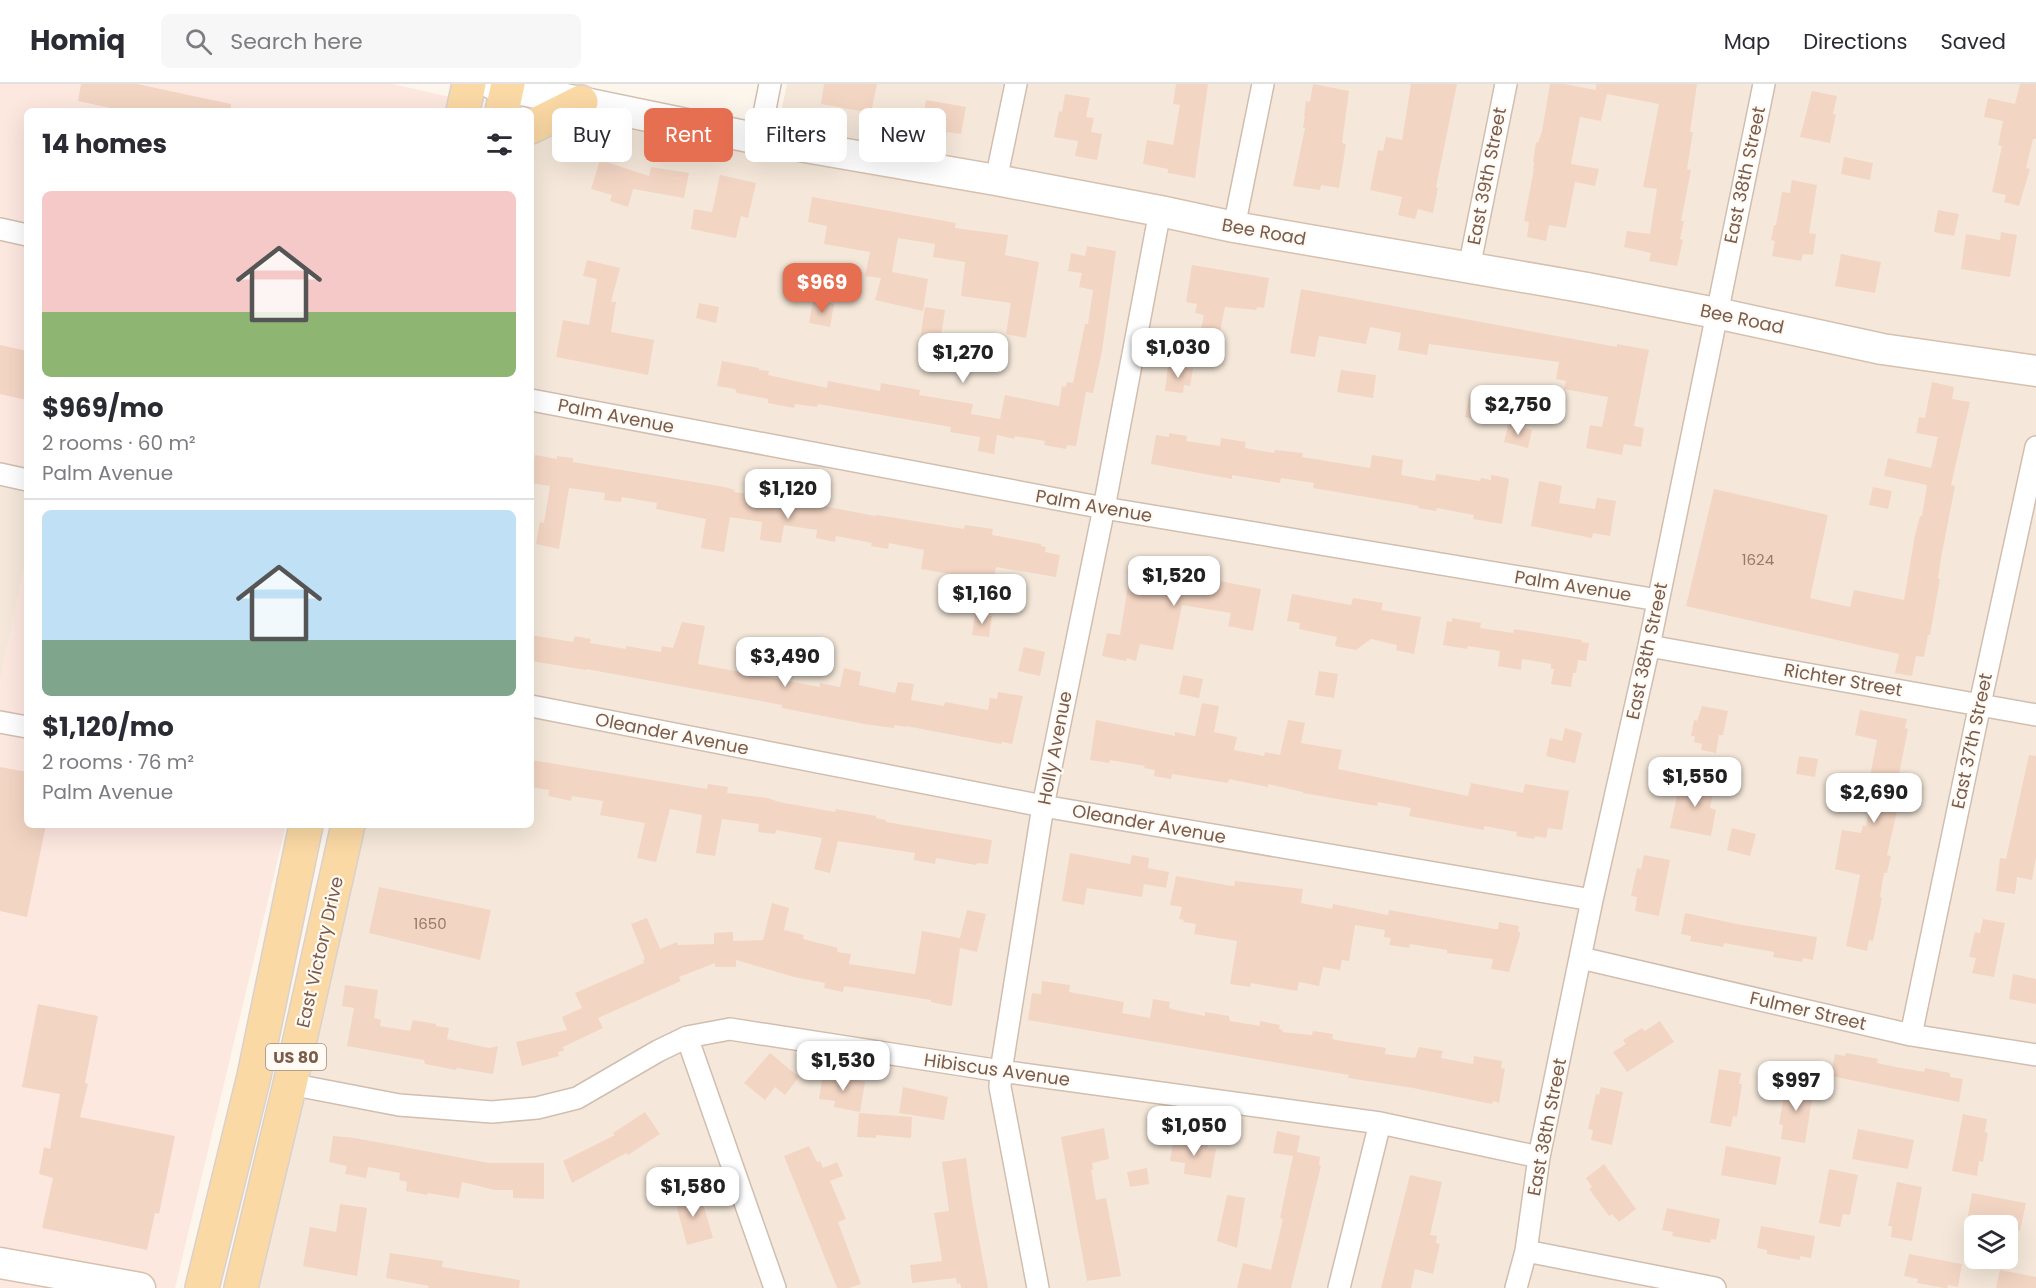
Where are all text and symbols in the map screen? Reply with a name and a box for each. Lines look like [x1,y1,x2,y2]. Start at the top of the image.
search box [161,14,581,68]
text: Homiq [30,21,125,60]
icon: search [182,25,215,58]
text: Search here [230,26,363,57]
text: Map [1724,27,1770,56]
text: Directions [1803,27,1907,56]
text: Saved [1940,27,2006,56]
street label: East 38th Street [1718,104,1771,246]
street label: East 39th Street [1461,105,1512,247]
chip: Buy [552,108,632,162]
chip: Rent [644,108,733,162]
chip: Filters [745,108,847,162]
chip: New [859,108,946,162]
text: 14 homes [42,126,167,162]
icon: filters [483,128,516,161]
street label: Bee Road [1220,212,1308,251]
icon: home [225,230,333,338]
pin: $969 [786,263,858,314]
text: $969 [797,268,847,296]
street label: Bee Road [1698,297,1786,340]
pin: $1,030 [1129,328,1227,379]
pin: $1,270 [914,333,1012,384]
text: $1,030 [1146,333,1210,361]
text: $1,270 [932,338,994,366]
pin: $2,750 [1469,385,1567,436]
text: $969/mo [42,390,164,426]
text: $2,750 [1484,390,1552,418]
street label: Palm Avenue [556,392,676,439]
text: 2 rooms · 60 m² [42,429,196,457]
text: Palm Avenue [42,459,173,487]
pin: $1,120 [739,469,837,520]
text: $1,120 [759,474,817,502]
street label: Palm Avenue [1034,483,1154,528]
icon: home [225,549,333,657]
house number: 1624 [1742,549,1774,570]
pin: $1,520 [1125,556,1223,607]
text: $1,520 [1142,561,1206,589]
street label: Palm Avenue [1513,564,1633,607]
pin: $1,160 [933,574,1031,625]
text: $1,160 [952,579,1012,607]
street label: East 38th Street [1620,580,1673,722]
pin: $3,490 [736,637,834,688]
text: $3,490 [750,642,820,670]
street label: Richter Street [1782,657,1904,702]
street label: East 37th Street [1945,671,1998,811]
street label: Holly Avenue [1031,689,1078,807]
street label: Oleander Avenue [593,706,751,761]
text: $1,120/mo [42,709,174,745]
text: 2 rooms · 76 m² [42,748,194,776]
pin: $1,550 [1646,757,1744,808]
text: $1,550 [1662,762,1728,790]
pin: $2,690 [1825,773,1923,824]
text: Palm Avenue [42,778,173,806]
text: $2,690 [1840,778,1908,806]
street label: Oleander Avenue [1070,798,1228,849]
street label: East Victory Drive [290,874,349,1030]
house number: 1650 [413,913,447,934]
street label: Fulmer Street [1747,985,1869,1036]
pin: $1,530 [794,1041,892,1092]
road number: US 80 [266,1044,326,1070]
text: $1,530 [811,1046,875,1074]
street label: Hibiscus Avenue [922,1047,1072,1092]
street label: East 38th Street [1521,1056,1572,1198]
pin: $997 [1760,1061,1832,1112]
text: $997 [1772,1066,1820,1094]
pin: $1,050 [1145,1106,1243,1157]
text: $1,050 [1161,1111,1227,1139]
pin: $1,580 [644,1167,742,1218]
text: $1,580 [660,1172,726,1200]
map controls [1964,1215,2018,1269]
button: layers [1964,1215,2018,1269]

